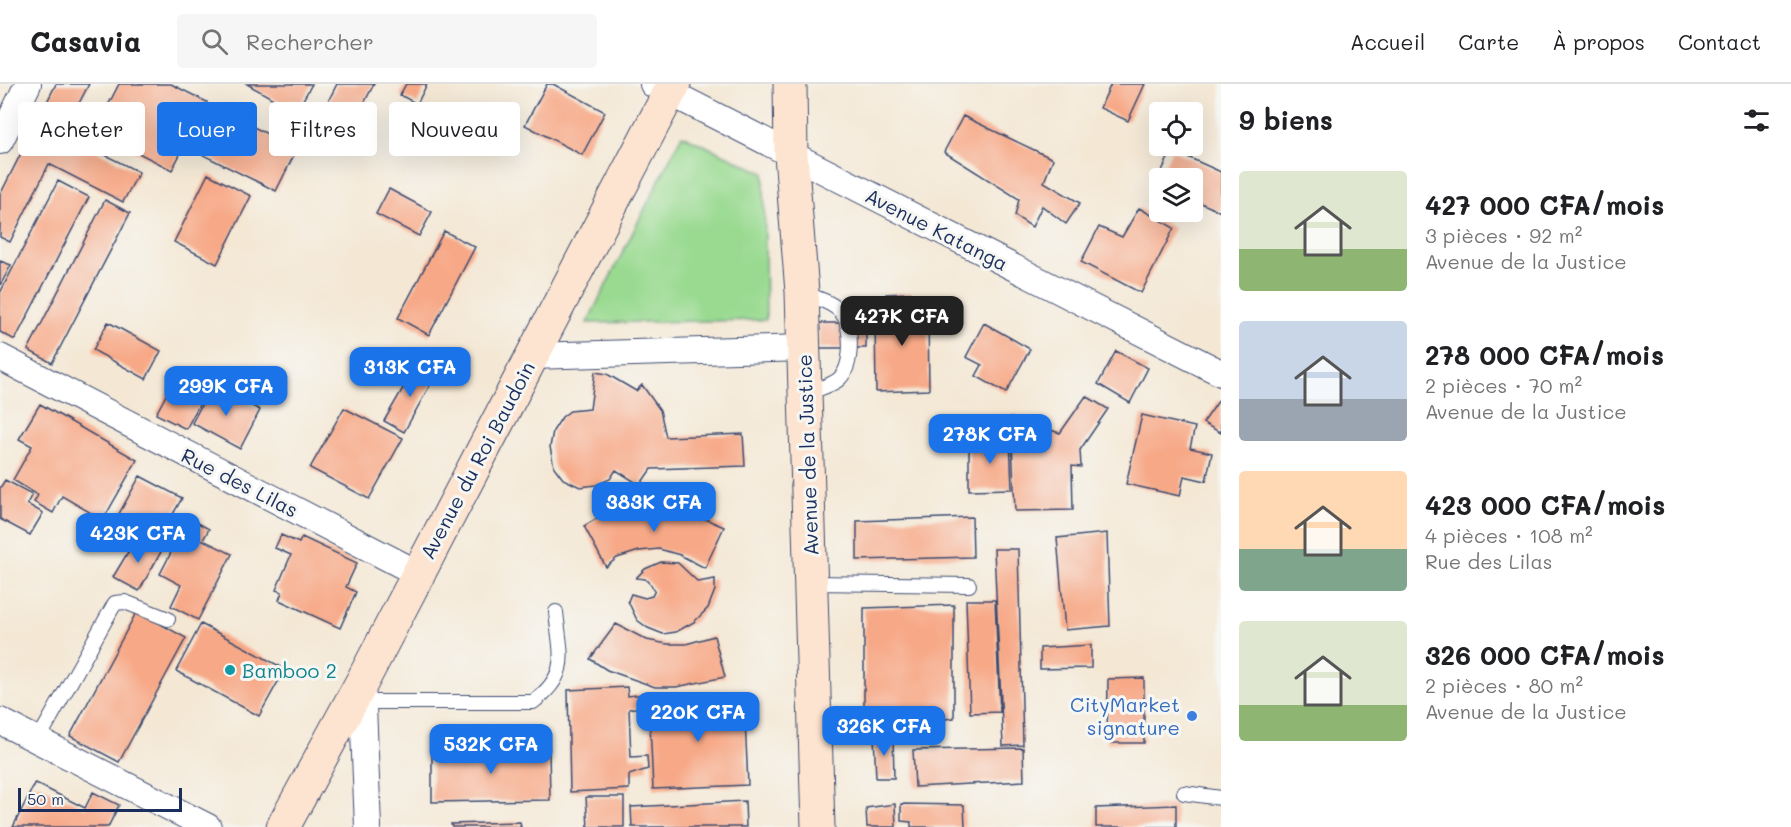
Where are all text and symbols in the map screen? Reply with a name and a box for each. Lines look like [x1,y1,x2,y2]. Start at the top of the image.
search box [177,14,597,68]
text: Casavia [30,23,141,59]
icon: search [198,25,231,58]
text: Rechercher [246,27,374,56]
text: Accueil [1350,28,1425,55]
text: Carte [1458,28,1519,55]
text: À propos [1552,28,1645,55]
text: Contact [1678,28,1761,55]
chip: Acheter [18,102,145,156]
chip: Louer [157,102,257,156]
chip: Filtres [269,102,377,156]
chip: Nouveau [389,102,520,156]
map controls [1149,102,1203,222]
button: locate [1149,102,1203,156]
text: 9 biens [1239,103,1333,137]
icon: filters [1740,104,1773,137]
button: layers [1149,168,1203,222]
street label: Avenue Katanga [861,182,1013,276]
text: 427 000 CFA/mois [1425,188,1664,222]
icon: home [1287,195,1359,267]
text: 3 pièces · 92 m² [1425,222,1582,248]
text: Avenue de la Justice [1425,248,1627,274]
pin: 427K CFA [840,296,964,347]
text: 427K CFA [855,302,949,328]
text: 278 000 CFA/mois [1425,338,1664,372]
icon: home [1287,345,1359,417]
pin: 313K CFA [348,347,472,398]
text: 313K CFA [364,353,456,379]
street label: Avenue de la Justice [790,354,824,556]
street label: Avenue du Roi Baudoin [414,357,540,563]
pin: 299K CFA [164,366,288,417]
text: 299K CFA [178,372,274,398]
text: 2 pièces · 70 m² [1425,372,1582,398]
text: Avenue de la Justice [1425,398,1627,424]
pin: 278K CFA [928,414,1052,465]
text: 278K CFA [943,420,1037,446]
street label: Rue des Lilas [177,441,303,523]
pin: 383K CFA [592,482,716,533]
text: 383K CFA [606,488,702,514]
text: 423 000 CFA/mois [1425,488,1665,522]
icon: home [1287,495,1359,567]
pin: 423K CFA [76,513,200,564]
text: 423K CFA [90,519,186,545]
text: 4 pièces · 108 m² [1425,522,1593,548]
text: Rue des Lilas [1425,548,1553,574]
text: 326 000 CFA/mois [1425,638,1665,672]
icon: home [1287,645,1359,717]
place label: Bamboo 2 [242,657,337,683]
marker: Bamboo 2 [223,663,237,677]
text: 2 pièces · 80 m² [1425,672,1583,698]
place label: CityMarket signature [1070,691,1180,740]
pin: 220K CFA [636,692,760,743]
text: 220K CFA [650,698,746,724]
text: Avenue de la Justice [1425,698,1627,724]
pin: 326K CFA [822,706,946,757]
marker: CityMarket signature [1185,709,1199,723]
text: 326K CFA [836,712,932,738]
pin: 532K CFA [429,724,553,775]
text: 532K CFA [444,730,538,756]
scale bar [18,785,182,812]
text: 50 m [27,788,64,809]

